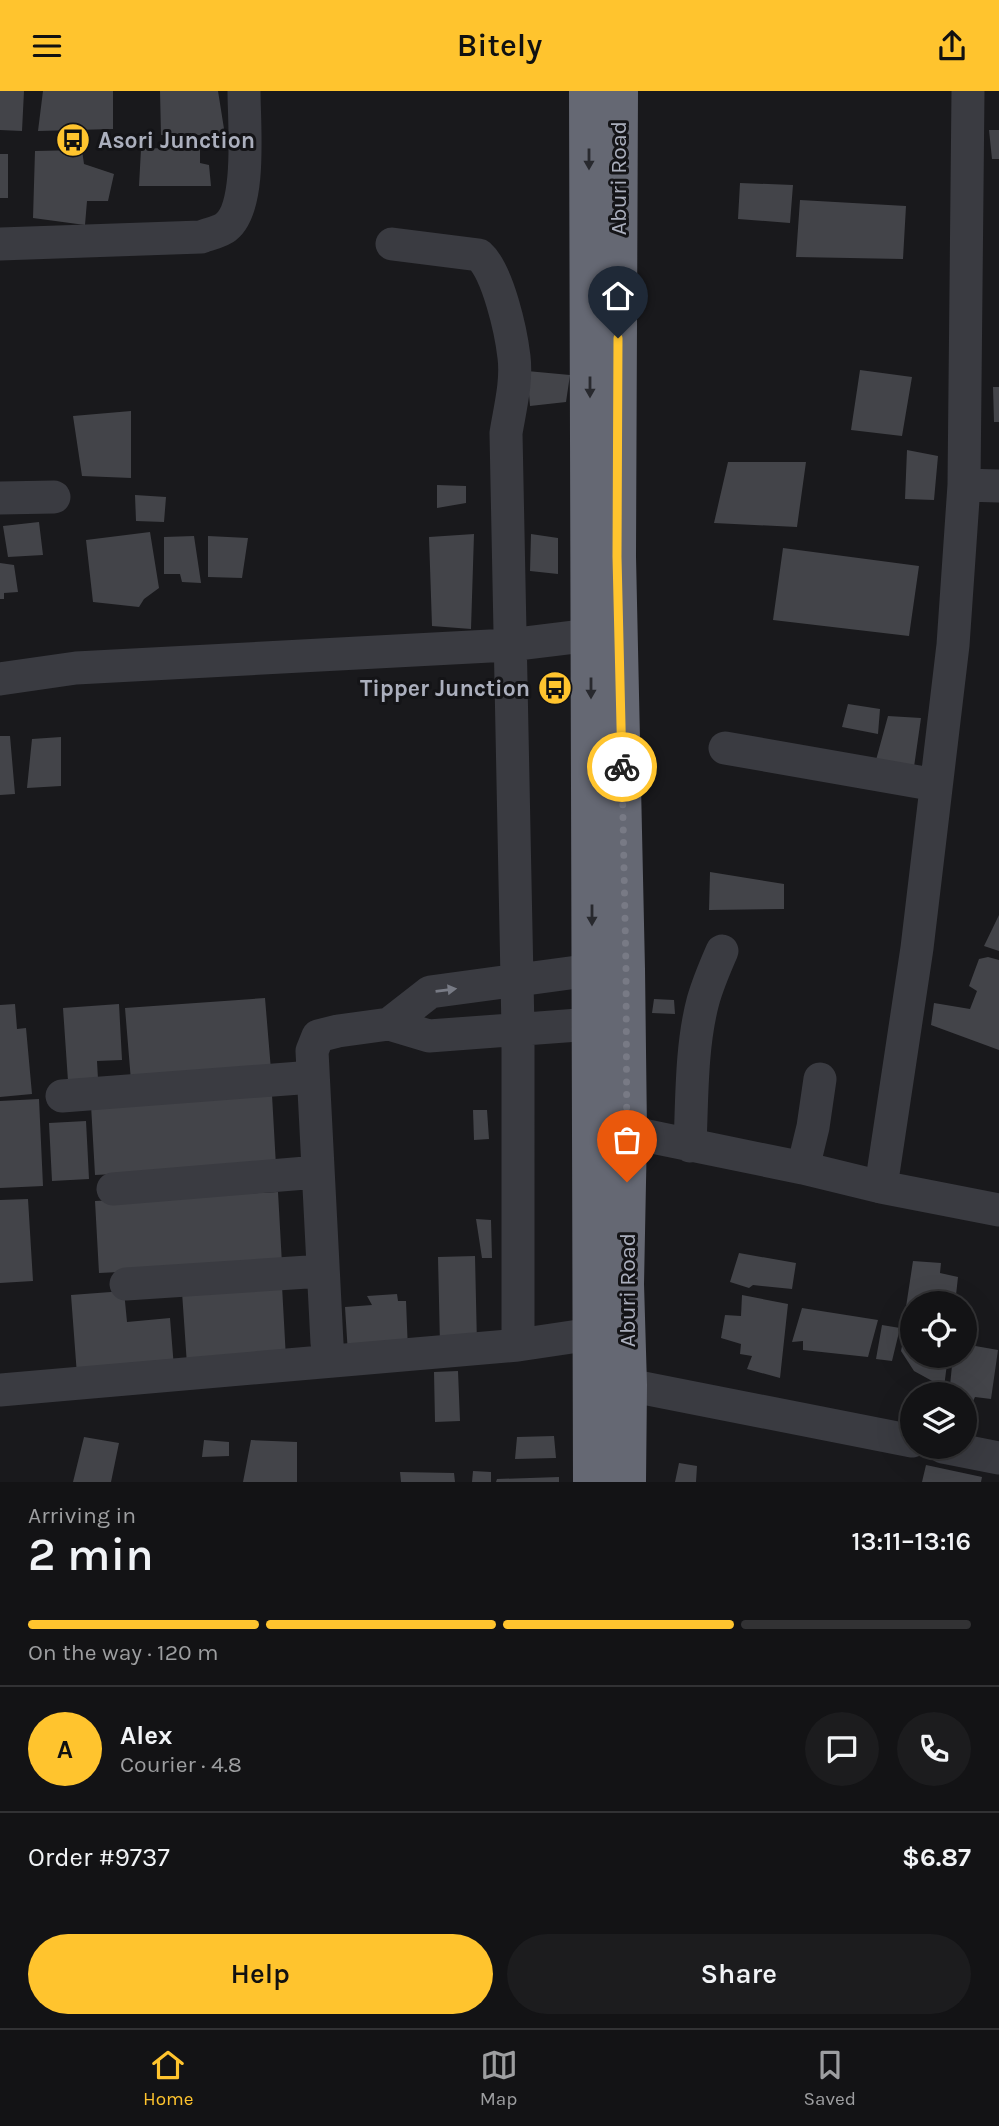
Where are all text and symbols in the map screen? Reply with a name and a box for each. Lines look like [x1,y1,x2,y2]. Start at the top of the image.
icon: menu [28,27,66,65]
text: Bitely [457,27,542,64]
icon: share [933,27,971,65]
bus stop icon: Asori Junction [54,121,92,159]
street label: Aburi Road [605,121,632,235]
place label: Asori Junction [98,127,255,154]
one-way arrow [583,148,595,170]
pin [588,266,648,338]
icon: home [599,277,637,315]
one-way arrow [584,376,596,398]
bus stop icon: Tipper Junction [536,669,574,707]
place label: Tipper Junction [360,675,530,702]
one-way arrow [585,677,597,699]
courier [587,732,657,802]
icon: bike [603,748,641,786]
one-way arrow [586,904,598,926]
one-way arrow [435,984,457,995]
pin [597,1110,657,1182]
icon: bag [608,1121,646,1159]
street label: Aburi Road [614,1233,641,1347]
map controls [900,1291,977,1459]
button: locate [900,1291,977,1368]
button: layers [900,1382,977,1459]
text: Arriving in [28,1502,136,1529]
text: 13:11–13:16 [851,1526,971,1557]
text: 2 min [28,1528,154,1582]
text: On the way · 120 m [28,1639,219,1666]
button: chat [805,1712,879,1786]
button: phone [897,1712,971,1786]
text: Alex [120,1720,172,1751]
text: A [57,1734,73,1765]
text: Courier · 4.8 [120,1751,242,1778]
text: Order #9737 [28,1842,170,1873]
text: $6.87 [902,1842,971,1873]
button: Help [28,1934,493,2014]
button: Share [507,1934,971,2014]
tab: Home [143,2046,194,2110]
tab: Map [480,2046,518,2110]
tab: Saved [804,2046,856,2110]

